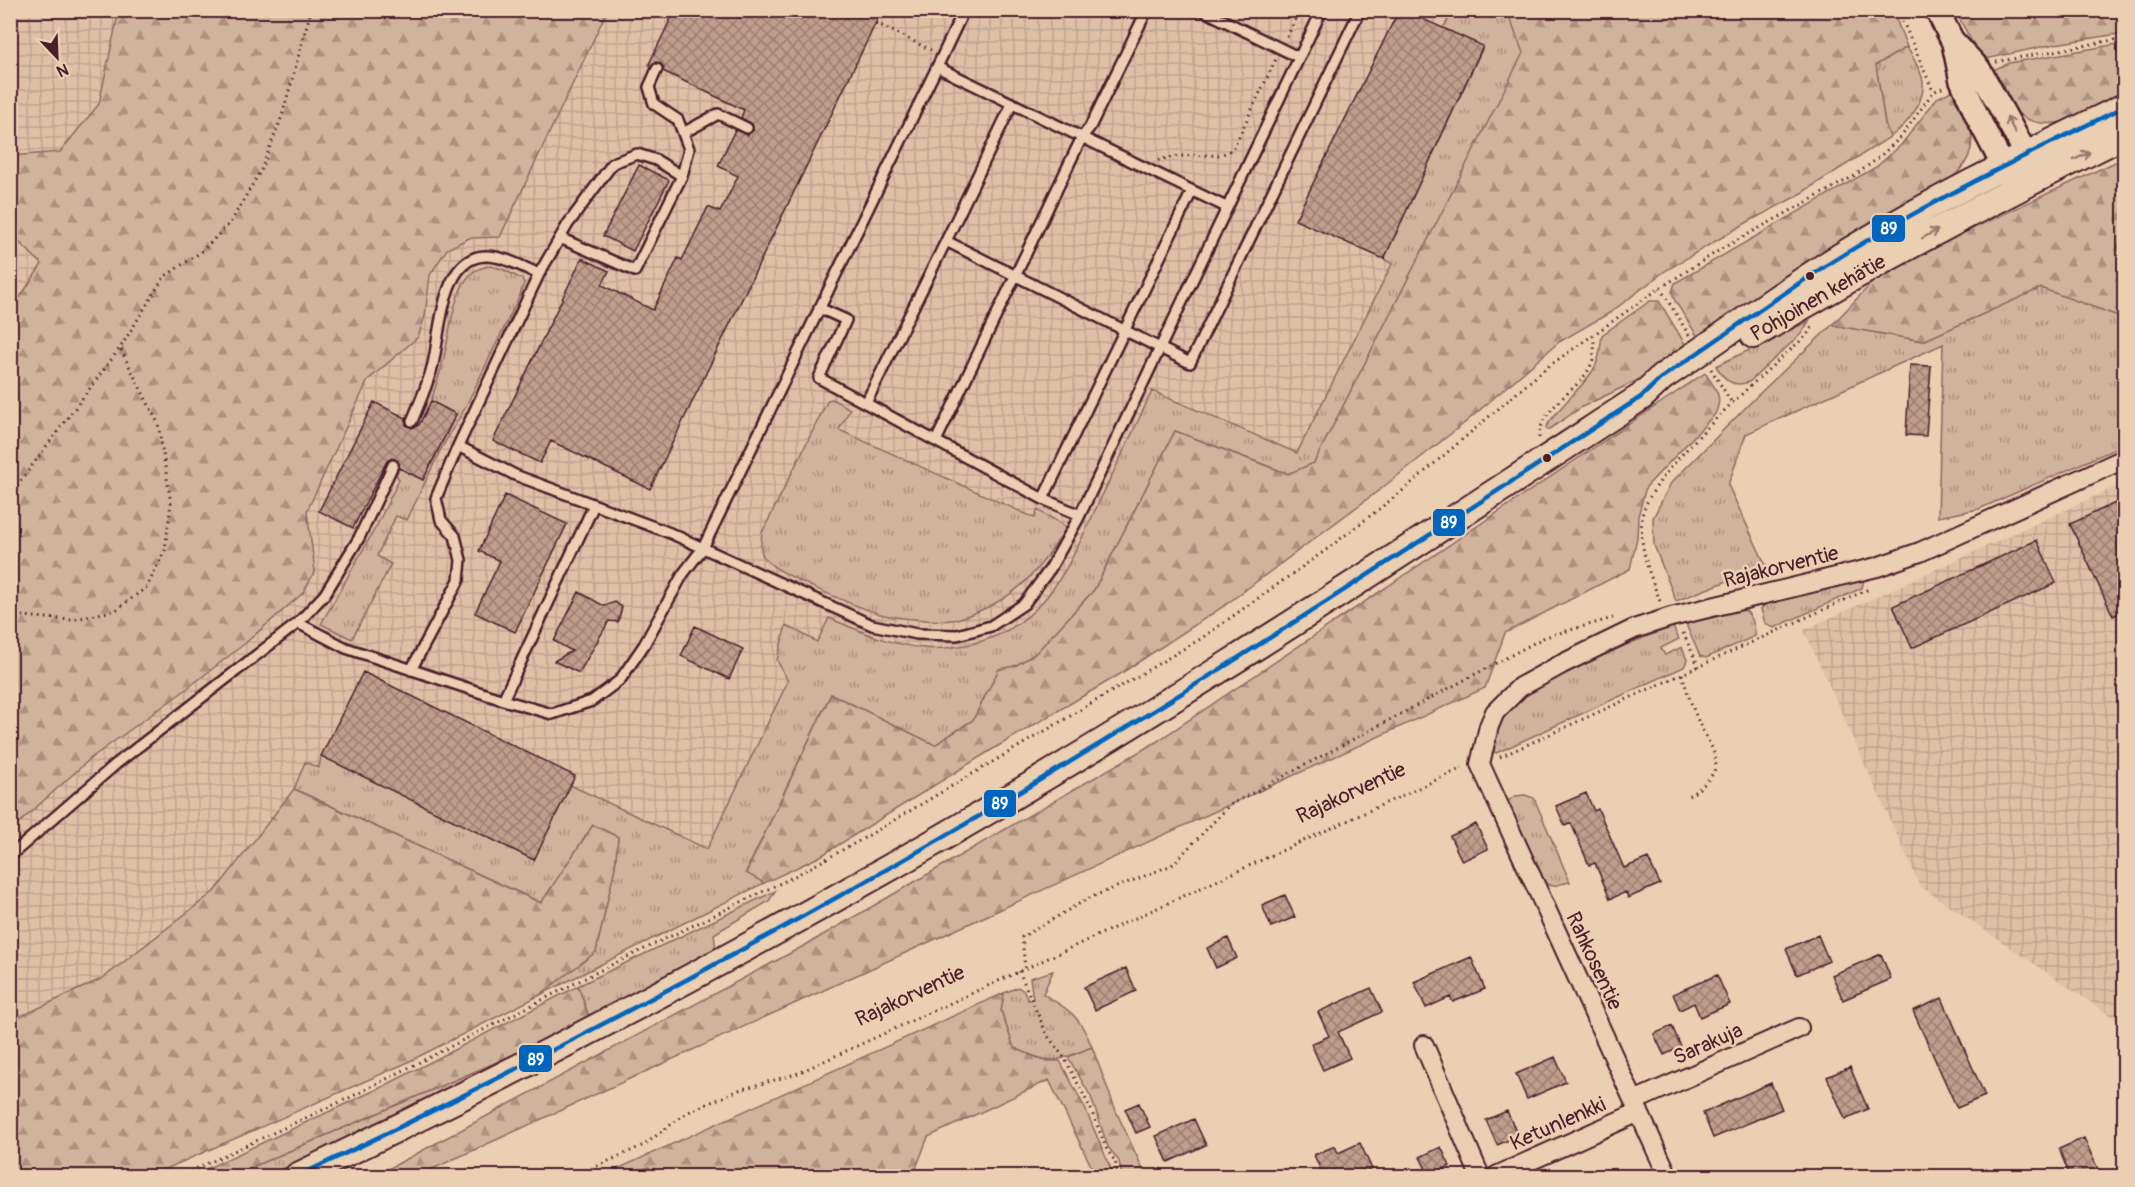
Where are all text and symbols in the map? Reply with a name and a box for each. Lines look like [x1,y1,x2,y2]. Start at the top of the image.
north arrow [27,27,87,87]
text: N [53,59,71,81]
one-way arrow [2005,117,2016,135]
one-way arrow [2072,150,2090,162]
line badge: 89 [1871,214,1906,243]
text: 89 [1881,219,1897,239]
one-way arrow [1921,228,1939,239]
street label: Pohjoinen kehätie [1745,248,1891,348]
unlabelled marker [1804,270,1816,282]
unlabelled marker [1541,452,1553,464]
line badge: 89 [1432,508,1466,537]
text: 89 [1441,513,1457,533]
street label: Rajakorventie [1721,540,1842,594]
street label: Rajakorventie [1292,756,1411,830]
line badge: 89 [983,789,1017,818]
text: 89 [992,794,1008,814]
street label: Rahkosentie [1560,908,1629,1015]
street label: Rajakorventie [851,959,970,1033]
street label: Sarakuja [1669,1017,1747,1071]
line badge: 89 [518,1044,553,1073]
text: 89 [528,1050,544,1070]
street label: Ketunlenkki [1506,1091,1610,1157]

